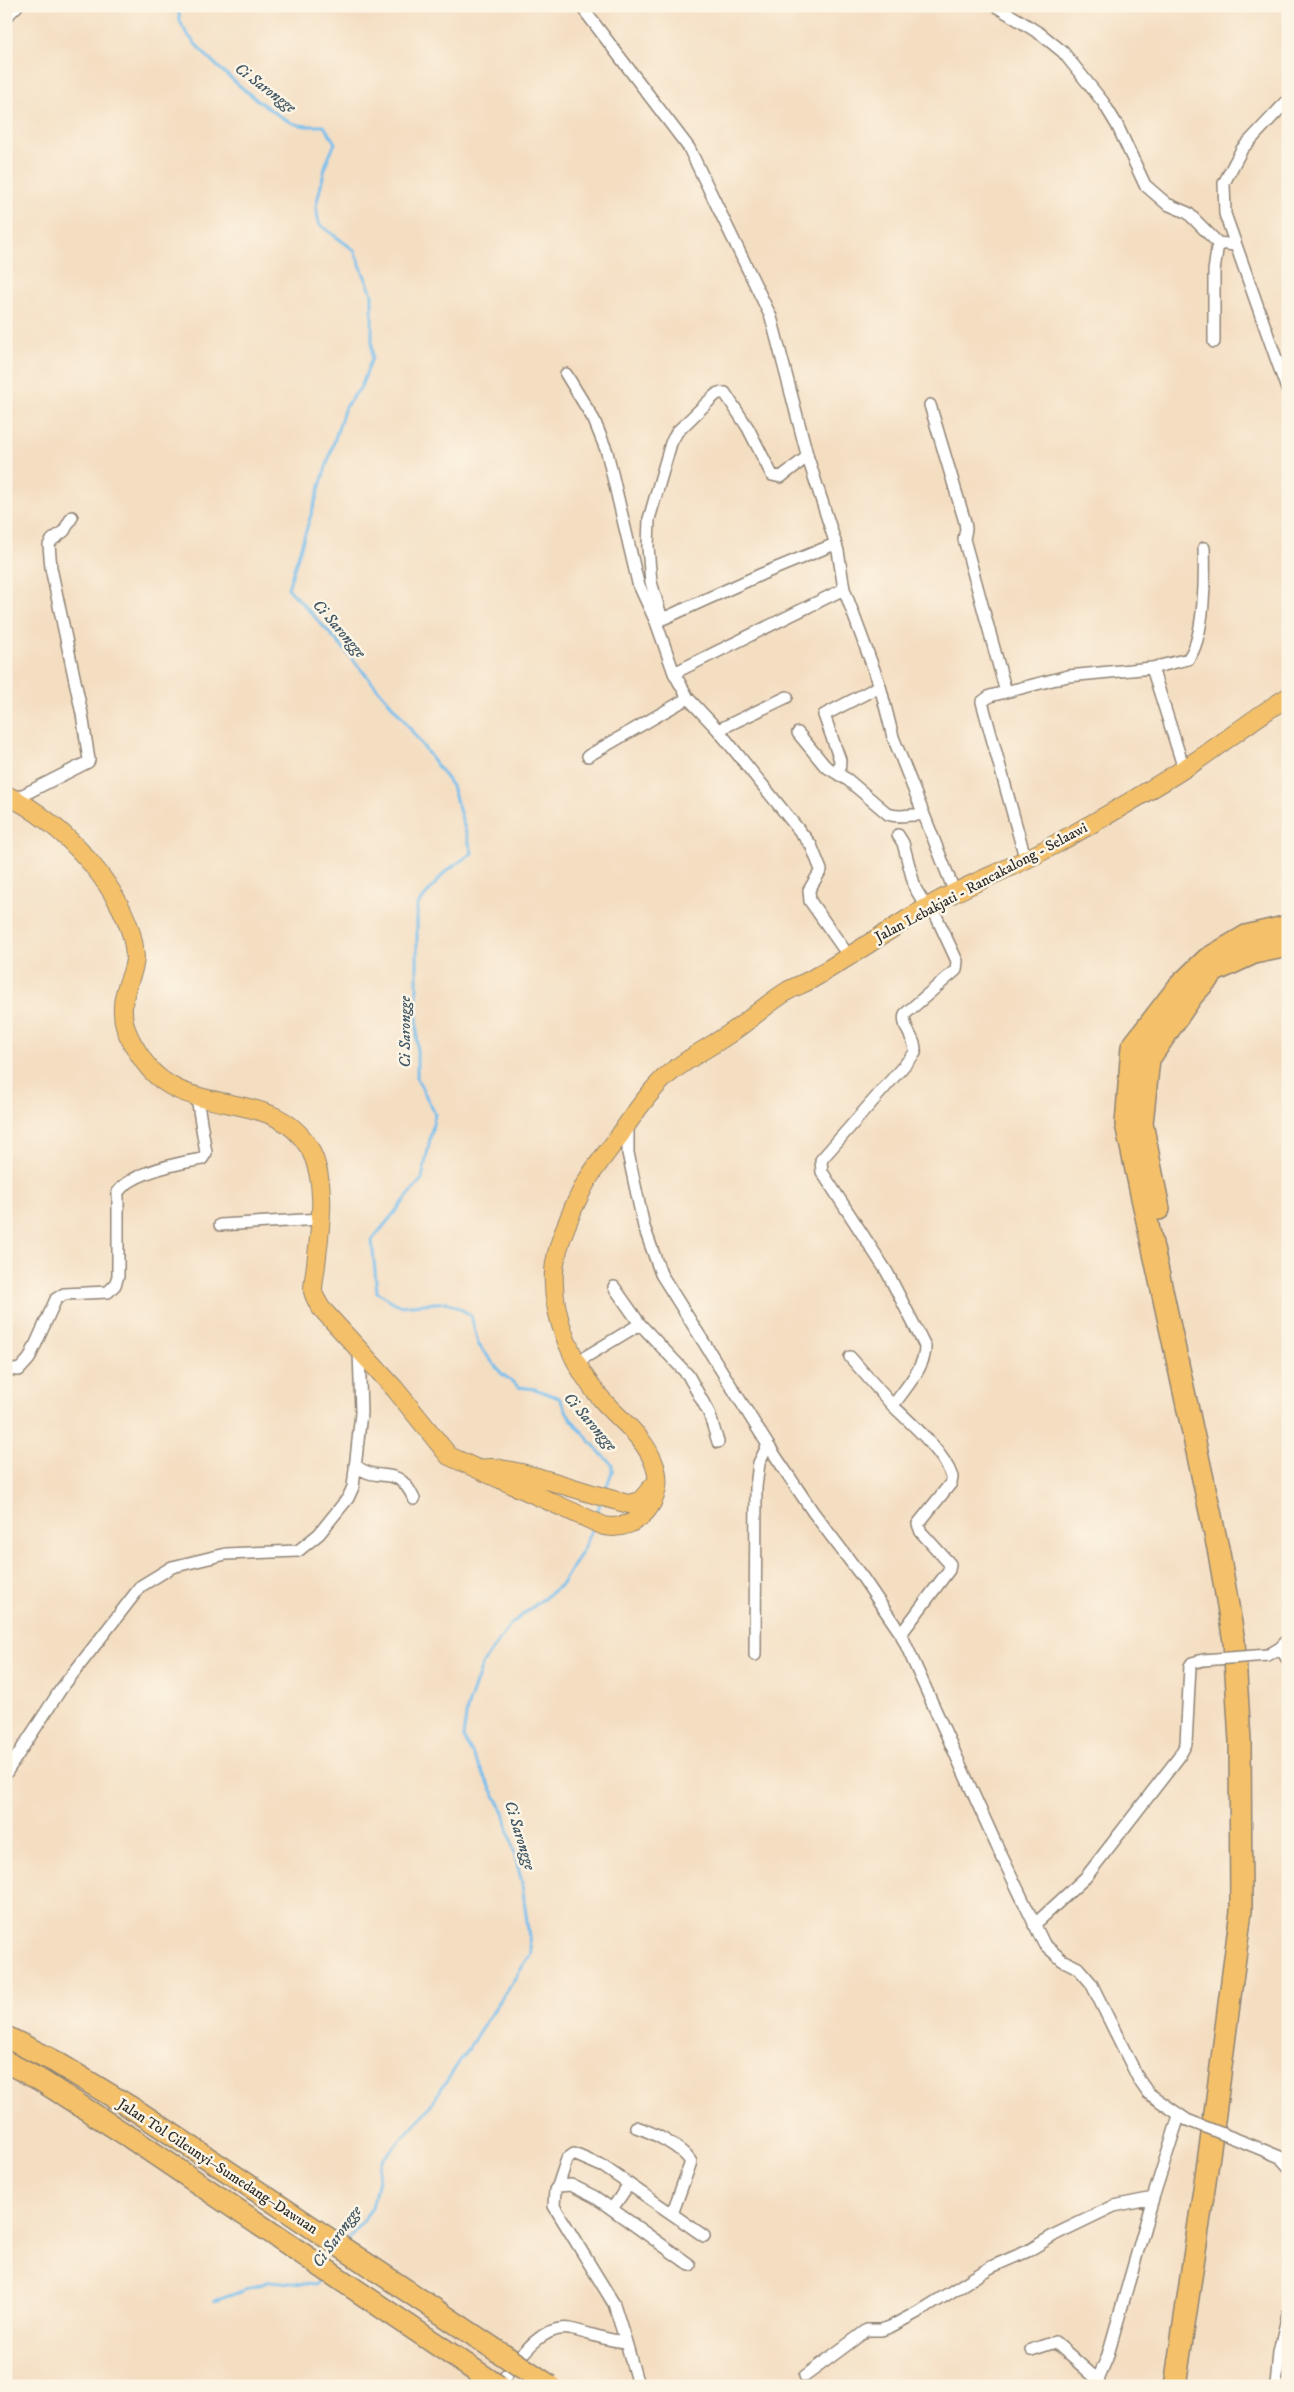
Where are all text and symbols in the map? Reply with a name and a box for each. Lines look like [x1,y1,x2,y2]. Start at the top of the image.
water label: Ci Sarongge [231,58,300,118]
water label: Ci Sarongge [308,595,371,663]
street label: Jalan Lebakjati - Rancakalong - Selaawi [870,818,1091,948]
water label: Ci Sarongge [395,996,415,1068]
water label: Ci Sarongge [559,1388,622,1456]
water label: Ci Sarongge [500,1798,540,1873]
street label: Jalan Tol Cileunyi–Sumedang–Dawuan [112,2093,322,2238]
water label: Ci Sarongge [308,2201,366,2271]

